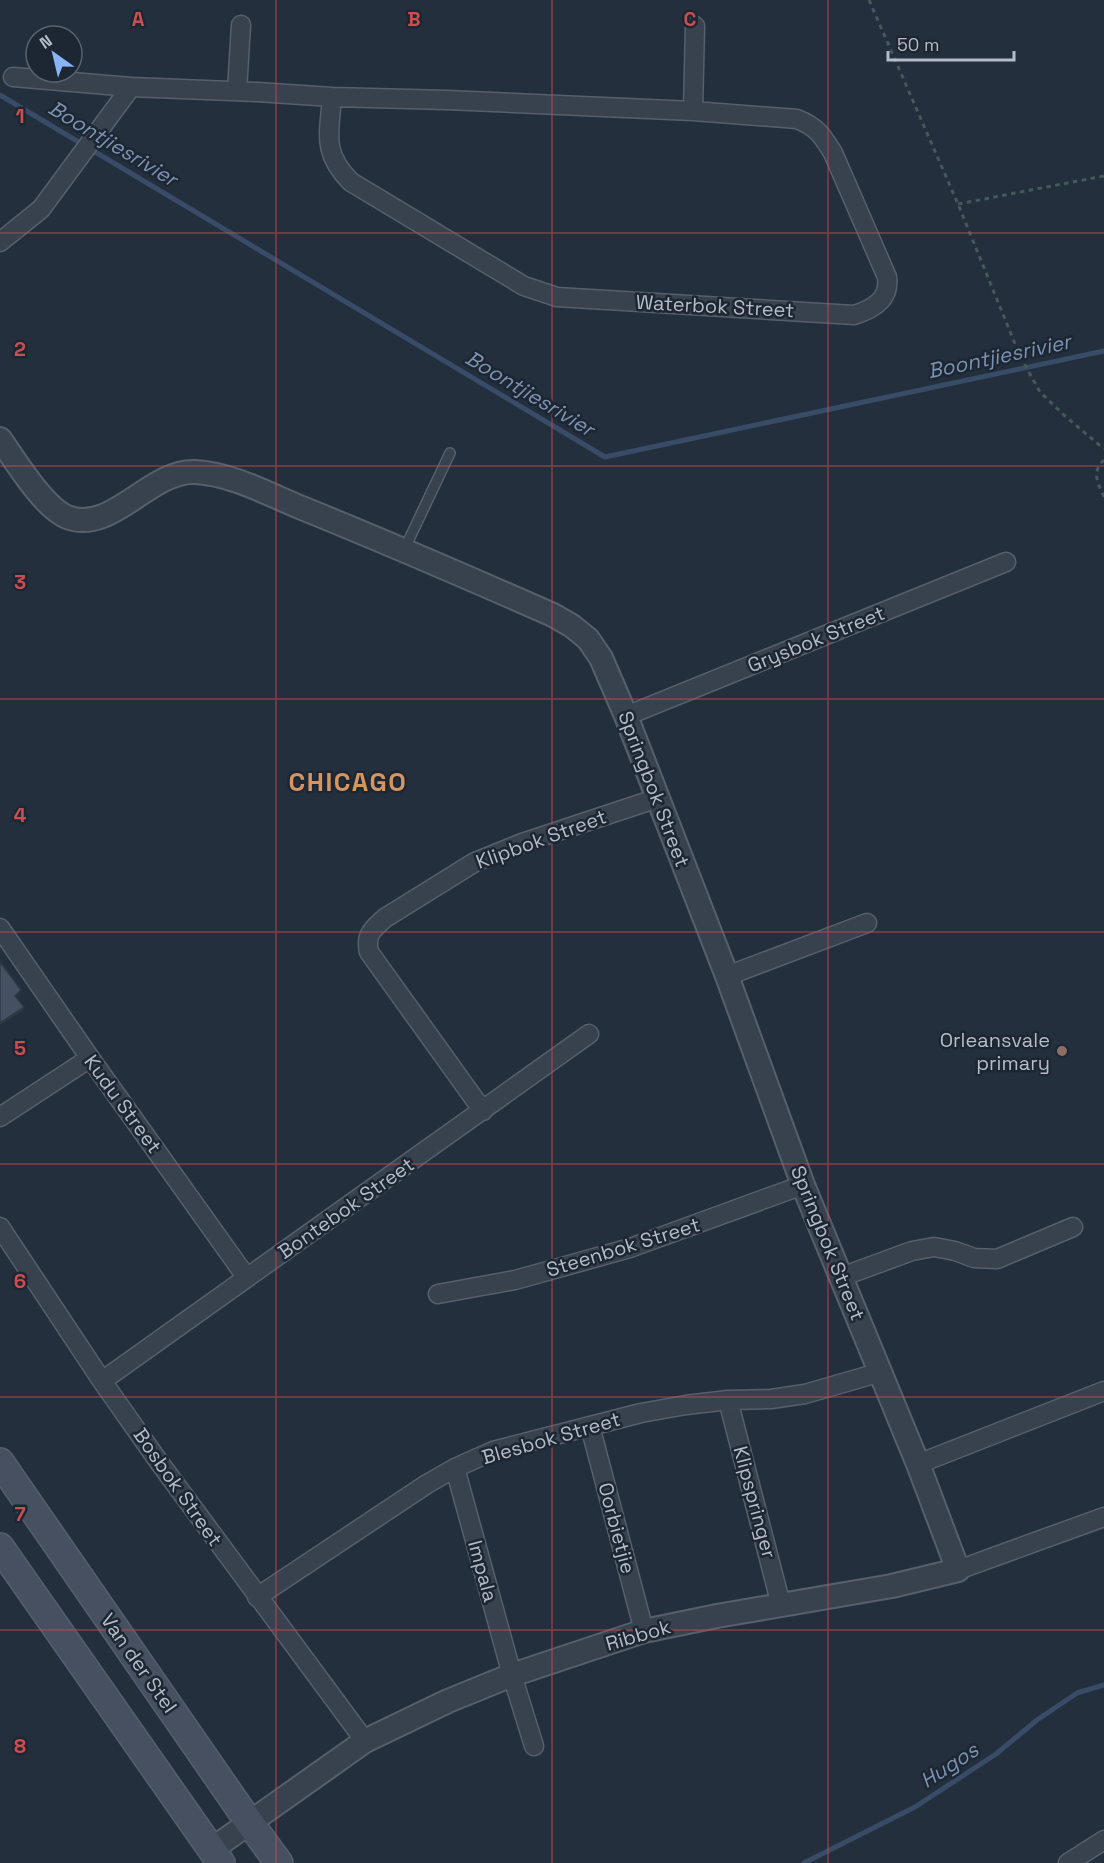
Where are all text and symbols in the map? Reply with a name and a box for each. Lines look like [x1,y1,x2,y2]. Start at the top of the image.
text: A [132,6,145,32]
text: B [407,6,421,32]
text: C [684,6,697,32]
north arrow [24,24,84,84]
scale bar [888,24,1014,62]
text: N [36,30,56,54]
text: 50 m [897,33,939,56]
water label: Boontjiesrivier [44,94,184,193]
text: 1 [15,103,25,129]
street label: Waterbok Street [635,289,795,323]
water label: Boontjiesrivier [925,327,1075,384]
text: 2 [14,336,26,362]
water label: Boontjiesrivier [461,344,601,443]
text: 3 [14,569,26,595]
street label: Grysbok Street [744,600,888,678]
street label: Springbok Street [612,707,696,871]
district label: CHICAGO [289,765,407,799]
text: 4 [14,802,27,828]
street label: Klipbok Street [472,803,610,875]
place label: Orleansvale primary [940,1027,1050,1076]
text: 5 [14,1035,26,1061]
marker: Orleansvale primary [1055,1044,1069,1058]
street label: Kudu Street [79,1050,167,1158]
street label: Bontebok Street [273,1151,419,1265]
street label: Springbok Street [785,1162,871,1324]
street label: Steenbok Street [543,1211,703,1283]
text: 6 [14,1268,26,1294]
street label: Blesbok Street [479,1406,623,1470]
street label: Bosbok Street [128,1423,228,1551]
street label: Klipspringer [728,1443,782,1561]
street label: Oorbietjie [592,1480,642,1576]
text: 7 [14,1501,26,1527]
street label: Impala [462,1537,504,1605]
street label: Van der Stel [95,1608,183,1718]
street label: Ribbok [602,1613,674,1657]
text: 8 [14,1733,26,1759]
water label: Hugos [915,1736,984,1794]

